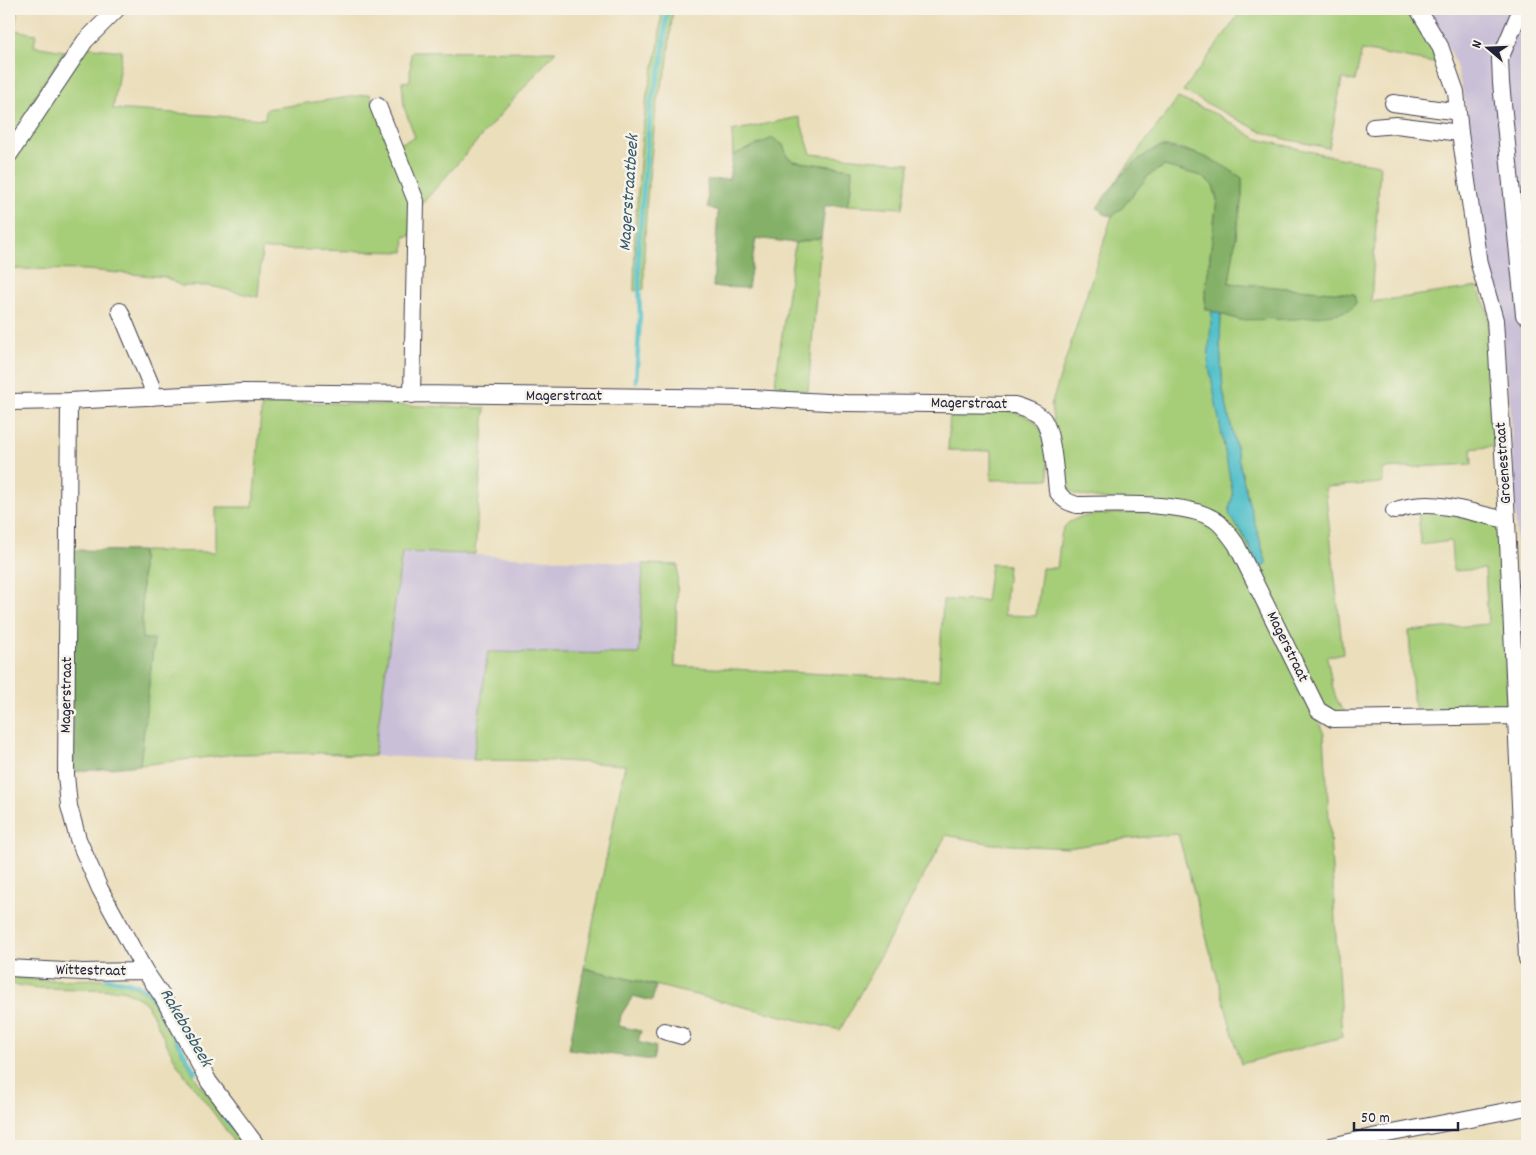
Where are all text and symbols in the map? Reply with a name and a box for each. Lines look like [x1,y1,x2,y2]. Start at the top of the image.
north arrow [1464,22,1514,72]
text: N [1467,38,1488,51]
water label: Magerstraatbeek [613,132,647,252]
street label: Magerstraat [526,385,602,408]
street label: Magerstraat [931,392,1007,416]
street label: Groenestraat [1490,421,1518,505]
street label: Magerstraat [1260,608,1314,686]
street label: Magerstraat [55,657,79,733]
street label: Wittestraat [56,959,127,983]
water label: Rakebosbeek [152,984,218,1073]
scale bar [1354,1100,1457,1132]
text: 50 m [1361,1108,1390,1130]

